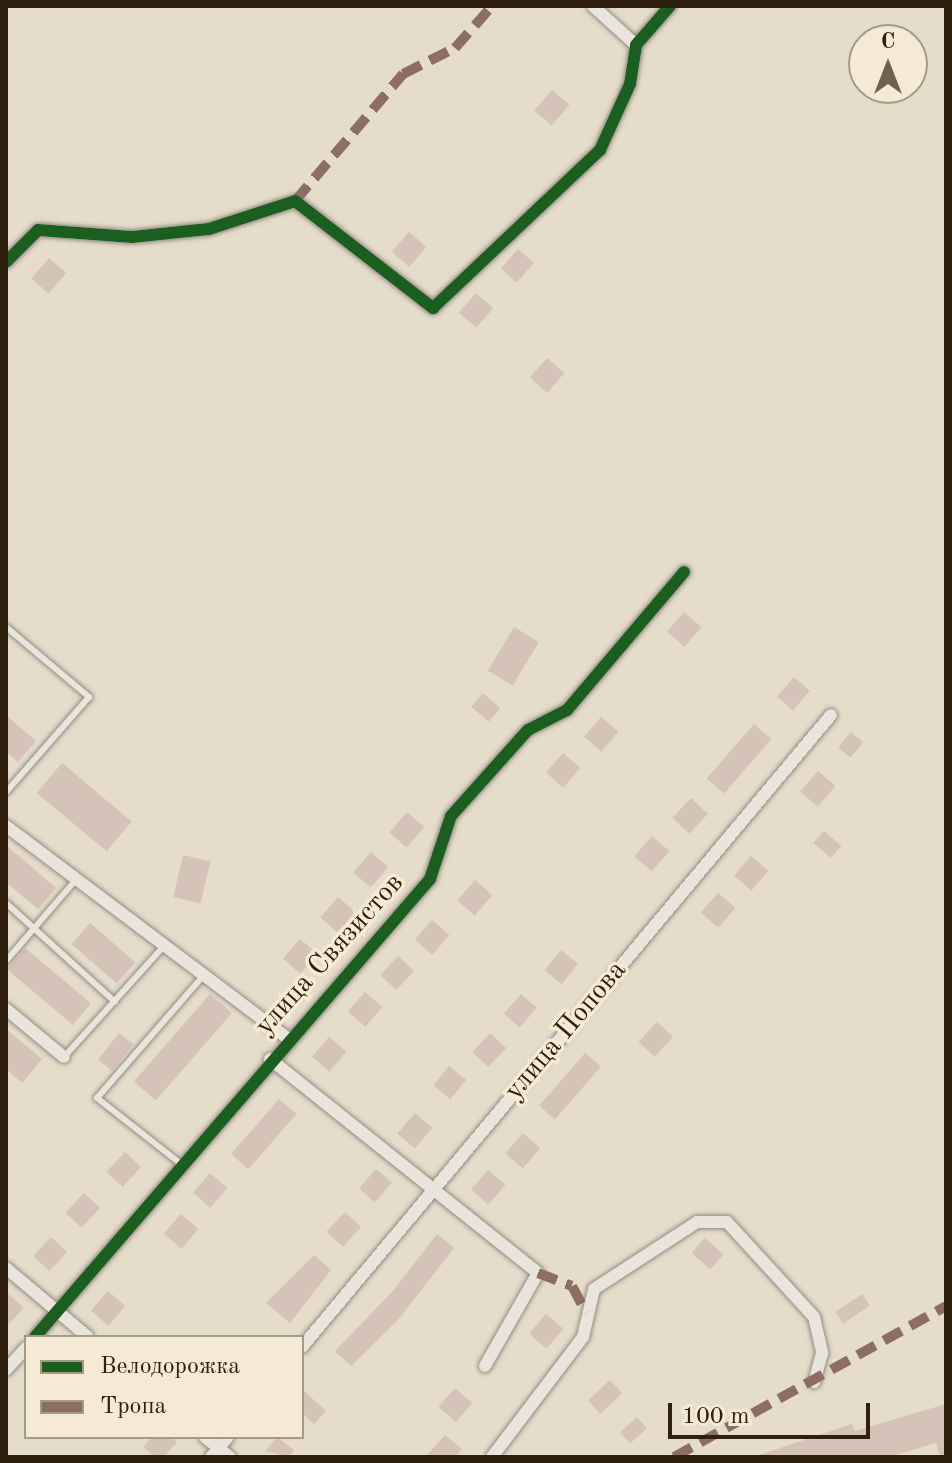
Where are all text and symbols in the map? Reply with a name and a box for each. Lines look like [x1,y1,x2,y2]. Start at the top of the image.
north arrow [848,24,928,104]
text: С [881,31,895,53]
street label: улица Связистов [249,867,411,1043]
street label: улица Попова [498,954,634,1108]
legend [24,1335,304,1439]
text: Велодорожка [100,1355,240,1379]
scale bar [672,1387,874,1437]
text: Тропа [100,1395,166,1419]
text: 100 m [682,1405,750,1429]

